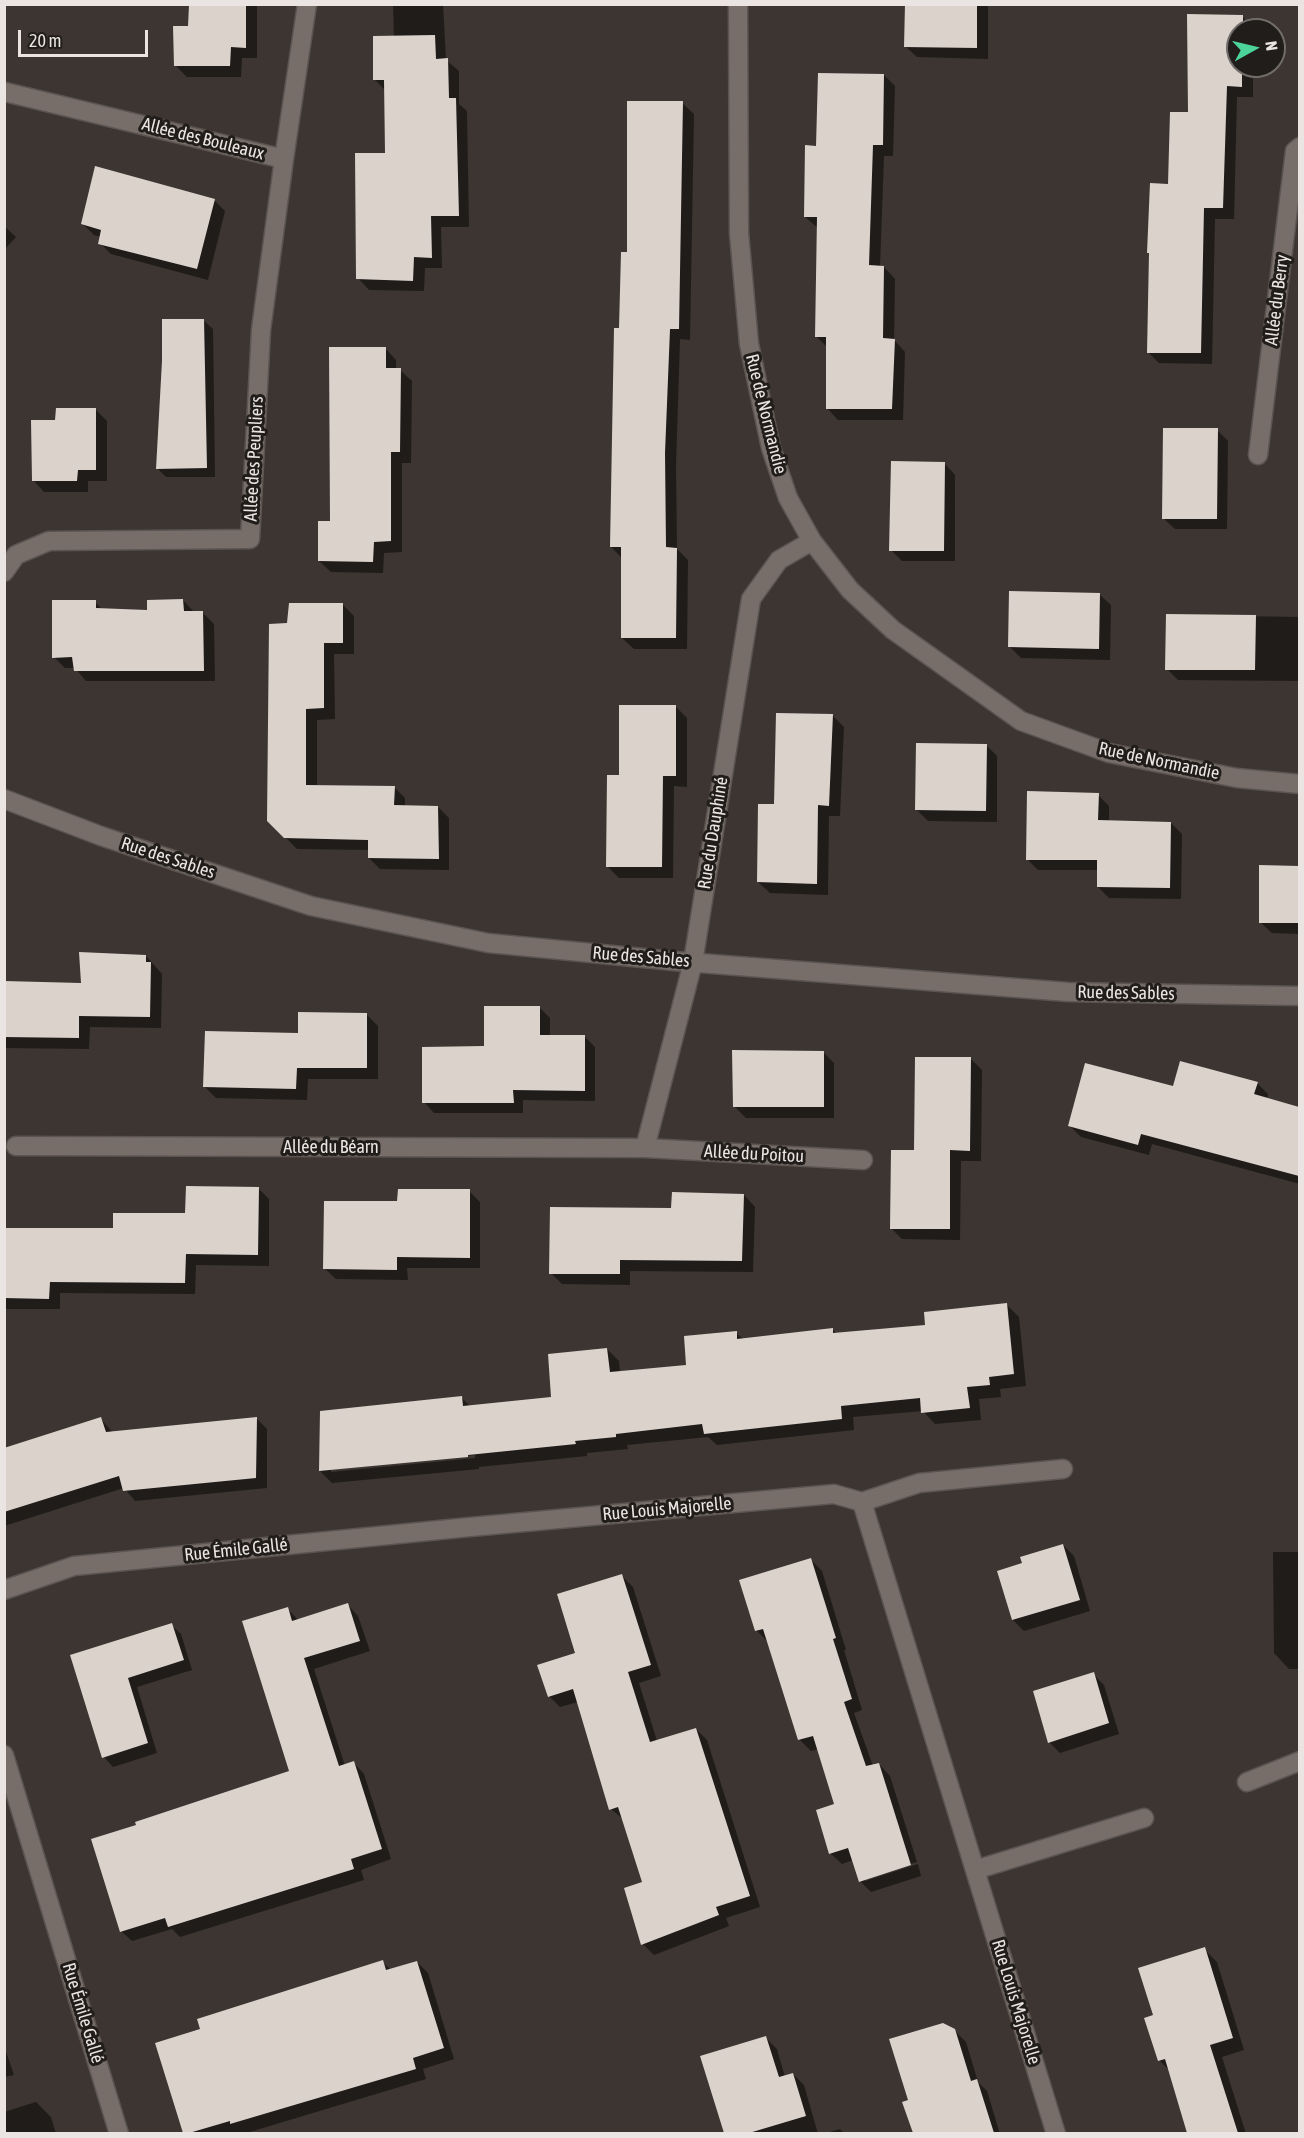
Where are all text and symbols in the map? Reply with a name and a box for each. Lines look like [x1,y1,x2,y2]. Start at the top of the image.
scale bar [21,18,152,56]
north arrow [1226,18,1286,78]
text: 20 m [29,30,61,51]
text: N [1262,40,1281,52]
street label: Allée des Bouleaux [140,113,266,165]
street label: Allée du Berry [1261,253,1293,347]
street label: Rue de Normandie [741,352,791,476]
street label: Allée des Peupliers [240,396,268,522]
street label: Rue de Normandie [1097,738,1221,784]
street label: Rue du Dauphiné [693,775,733,891]
street label: Rue des Sables [118,833,218,883]
street label: Rue des Sables [592,942,690,972]
street label: Rue des Sables [1077,981,1175,1005]
street label: Allée du Béarn [283,1136,379,1158]
street label: Allée du Poitou [704,1141,804,1167]
street label: Rue Louis Majorelle [602,1493,732,1525]
street label: Rue Émile Gallé [183,1534,289,1566]
street label: Rue Louis Majorelle [987,1937,1045,2067]
street label: Rue Émile Gallé [58,1960,108,2066]

